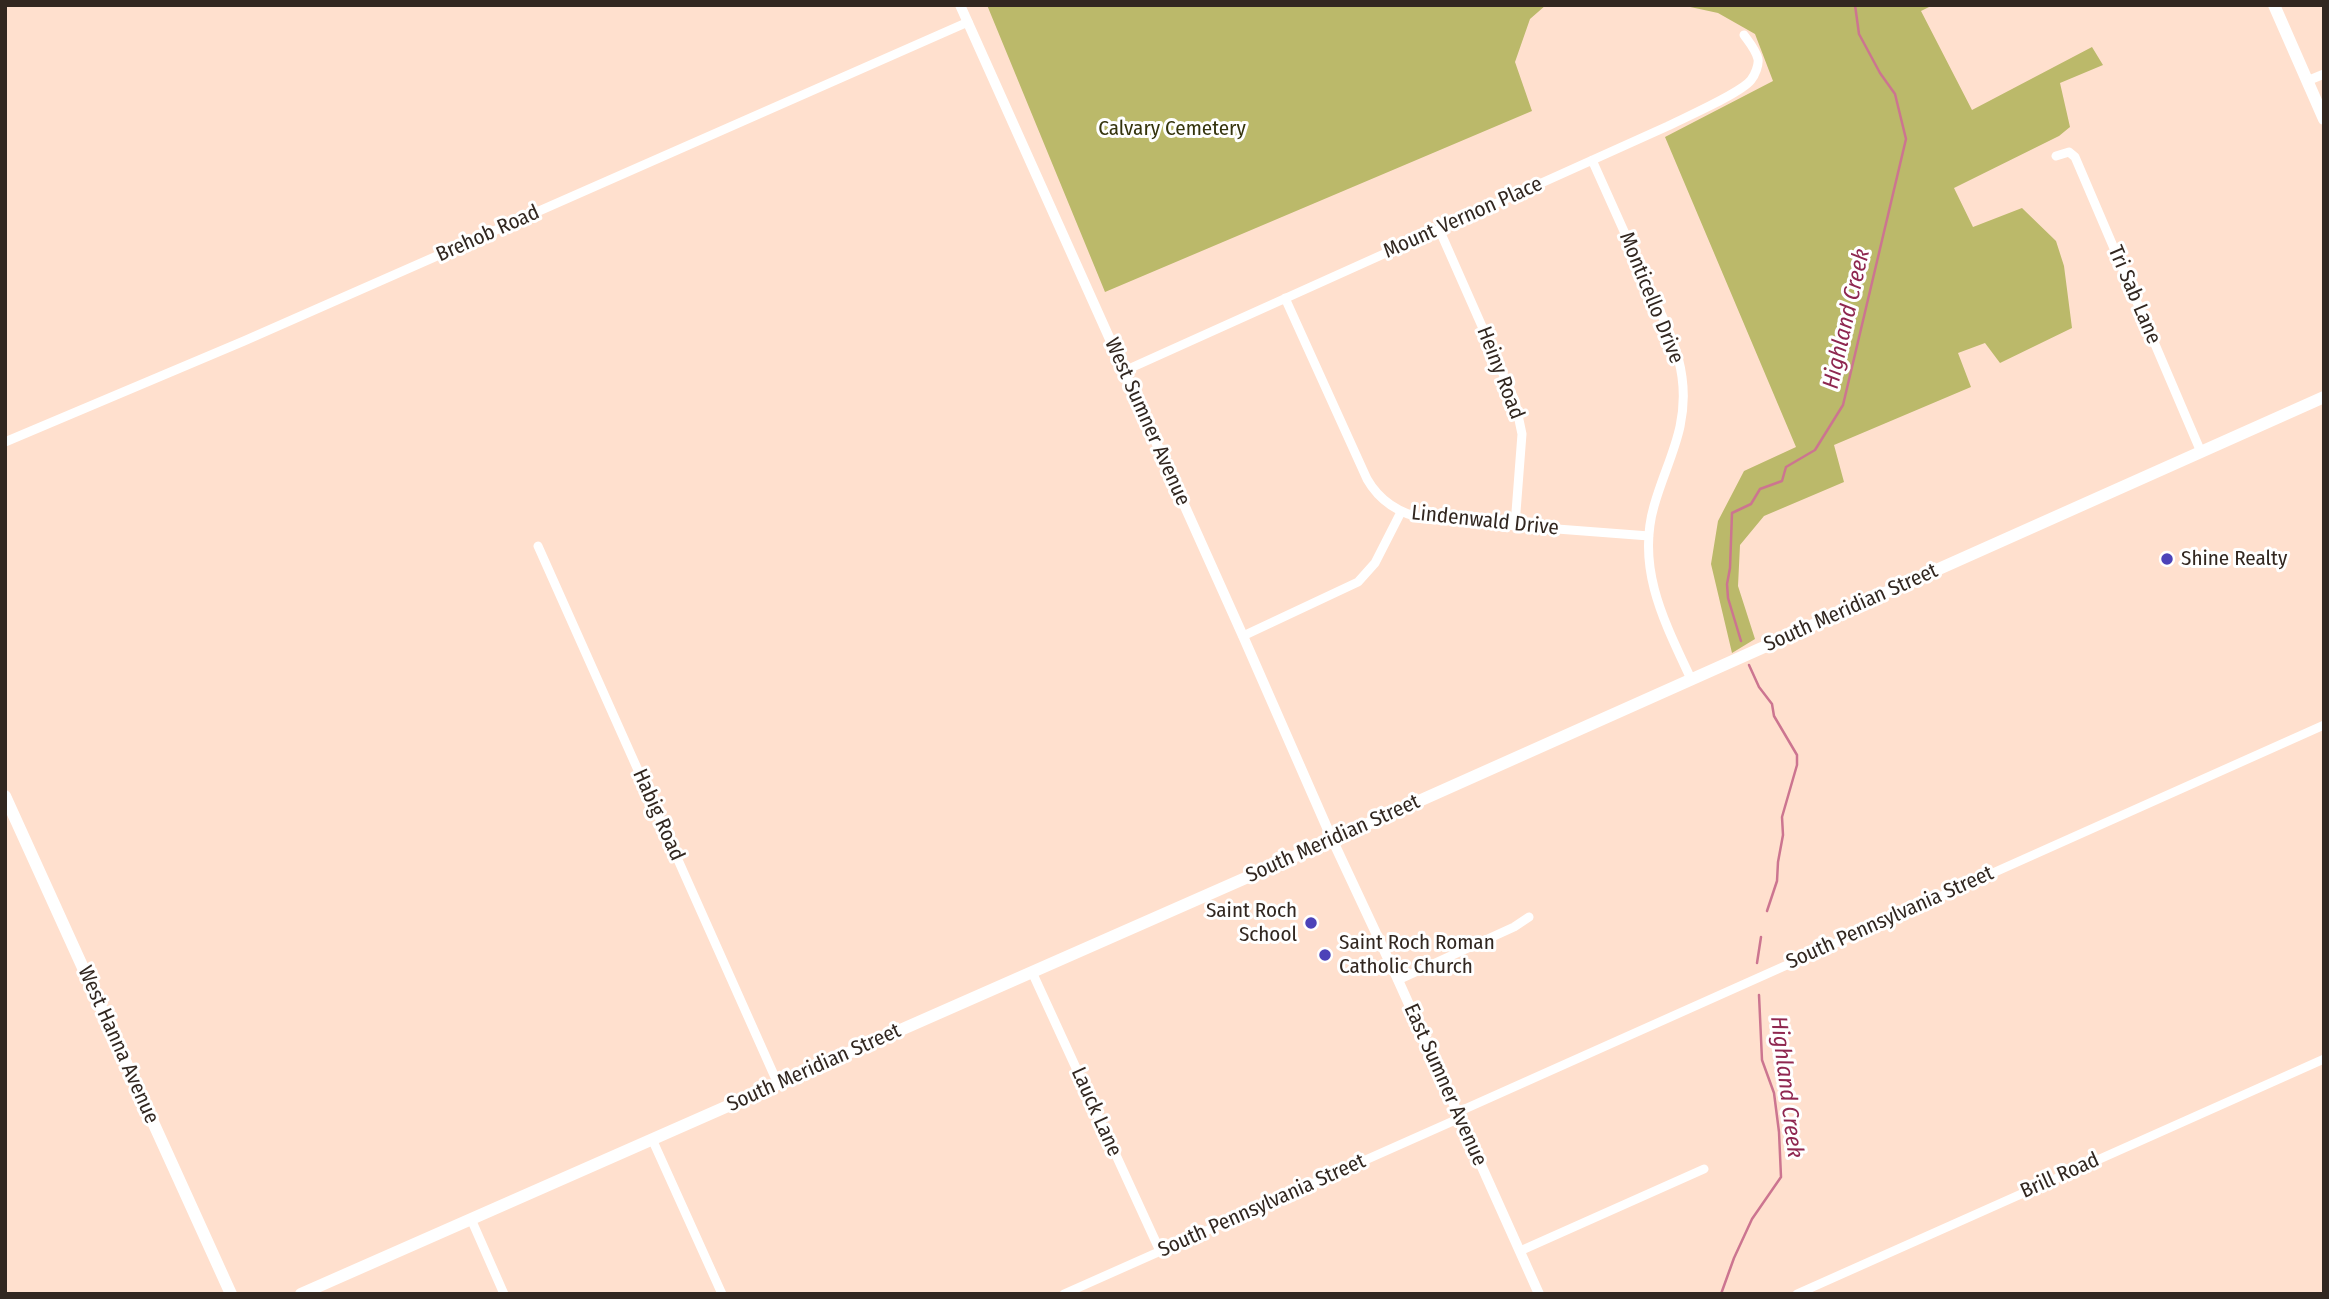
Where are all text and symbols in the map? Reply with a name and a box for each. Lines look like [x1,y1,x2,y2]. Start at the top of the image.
park label: Calvary Cemetery [1098,116,1246,142]
street label: Mount Vernon Place [1380,172,1546,264]
street label: Brehob Road [432,200,544,268]
street label: Monticello Drive [1613,229,1689,367]
street label: Tri Sab Lane [2102,242,2166,348]
water label: Highland Creek [1817,246,1877,392]
street label: Heiny Road [1471,323,1529,423]
street label: West Sumner Avenue [1099,334,1195,510]
street label: Lindenwald Drive [1410,501,1560,541]
place label: Shine Realty [2181,546,2287,572]
marker: Shine Realty [2159,551,2175,567]
street label: South Meridian Street [1760,558,1942,658]
street label: Habig Road [627,765,689,865]
street label: South Meridian Street [1242,789,1424,889]
street label: South Pennsylvania Street [1783,861,1997,975]
place label: Saint Roch School [1206,898,1297,948]
marker: Saint Roch School [1303,915,1319,931]
place label: Saint Roch Roman Catholic Church [1339,930,1495,980]
marker: Saint Roch Roman Catholic Church [1317,947,1333,963]
street label: West Hanna Avenue [72,962,164,1128]
street label: East Sumner Avenue [1398,1000,1492,1170]
water label: Highland Creek [1764,1014,1808,1160]
street label: South Meridian Street [723,1018,905,1118]
street label: Lauck Lane [1065,1063,1127,1161]
street label: Brill Road [2017,1147,2103,1205]
street label: South Pennsylvania Street [1155,1149,1369,1263]

